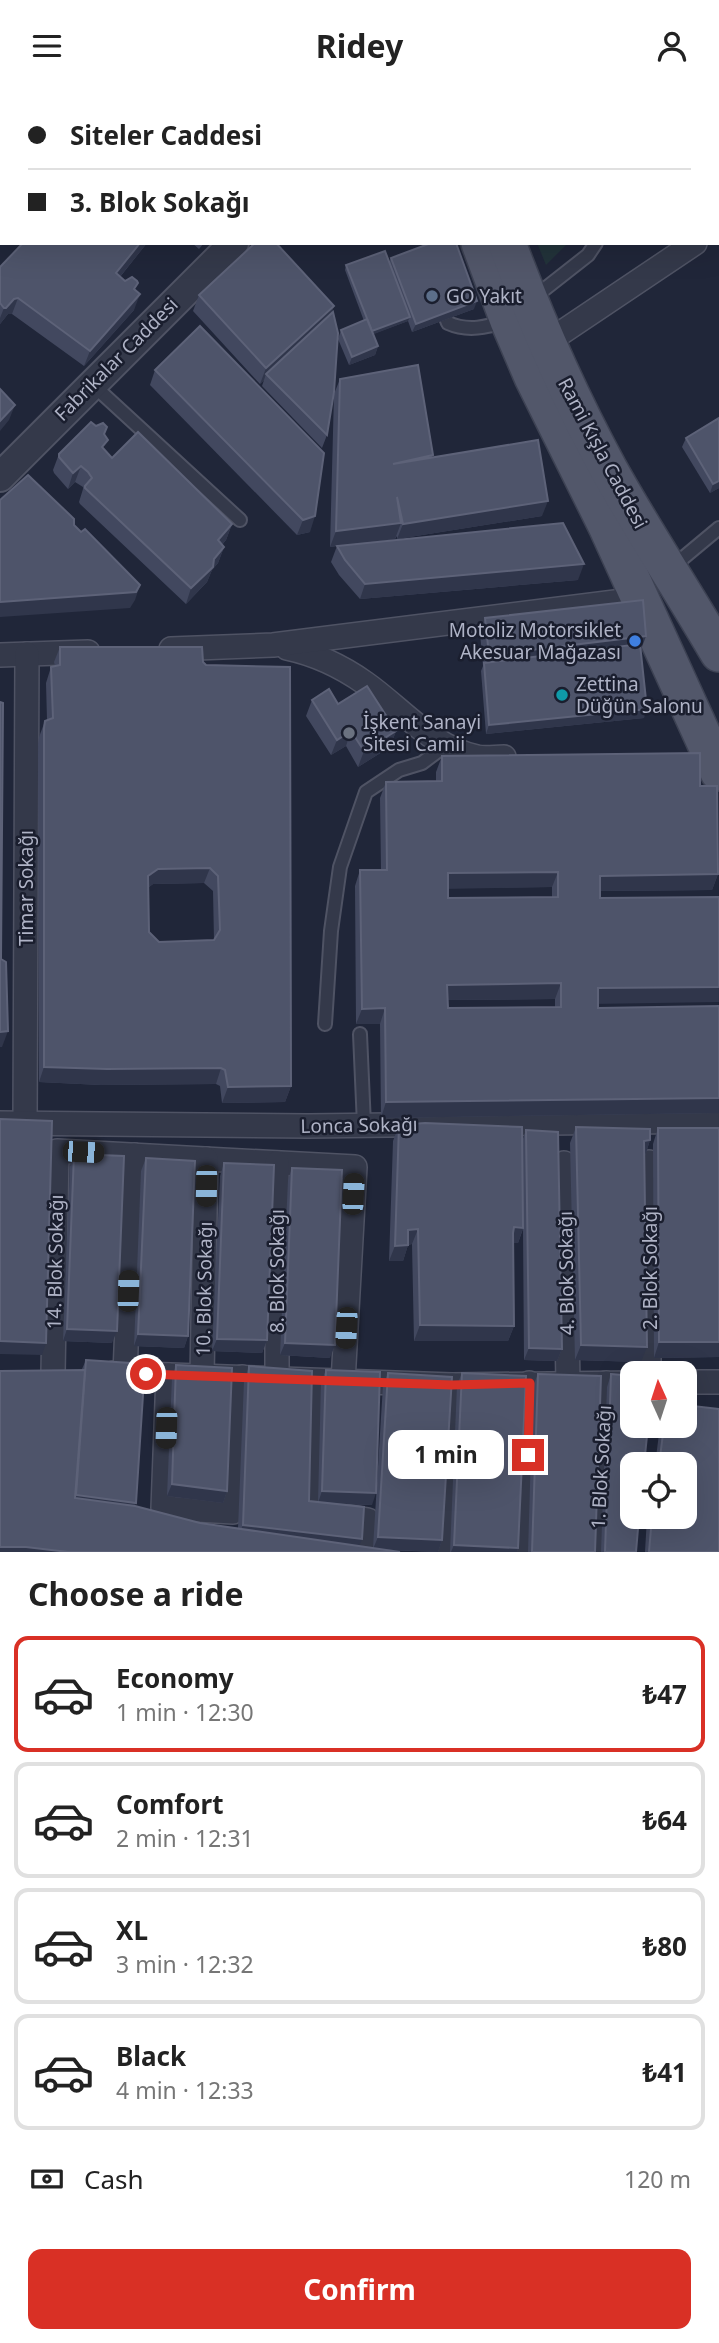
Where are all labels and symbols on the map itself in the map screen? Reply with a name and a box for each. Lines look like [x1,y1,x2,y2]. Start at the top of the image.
place label: GO Yakıt [446,283,522,309]
marker: GO Yakıt [424,288,440,304]
street label: Fabrikalar Caddesi [49,292,183,426]
street label: Rami Kışla Caddesi [552,373,654,533]
place label: Motoliz Motorsiklet Akesuar Mağazası [449,617,621,665]
marker: Motoliz Motorsiklet Akesuar Mağazası [627,633,643,649]
place label: Zettina Düğün Salonu [576,671,703,719]
marker: Zettina Düğün Salonu [554,687,570,703]
place label: İşkent Sanayi Sitesi Camii [363,709,481,757]
marker: İşkent Sanayi Sitesi Camii [341,725,357,741]
street label: Timar Sokağı [13,830,39,946]
street label: Lonca Sokağı [300,1111,418,1139]
car [62,1140,105,1164]
car [196,1165,217,1207]
car [342,1172,365,1216]
street label: 14. Blok Sokağı [41,1194,69,1330]
street label: 2. Blok Sokağı [637,1206,663,1330]
street label: 8. Blok Sokağı [264,1209,290,1333]
street label: 4. Blok Sokağı [552,1211,580,1335]
street label: 10. Blok Sokağı [190,1221,218,1357]
car [117,1270,140,1312]
car [335,1306,358,1350]
route start [130,1358,162,1390]
north arrow [620,1361,696,1439]
street label: 1. Blok Sokağı [585,1404,617,1530]
car [155,1407,178,1449]
callout: 1 min [388,1431,504,1479]
route end [512,1439,544,1471]

